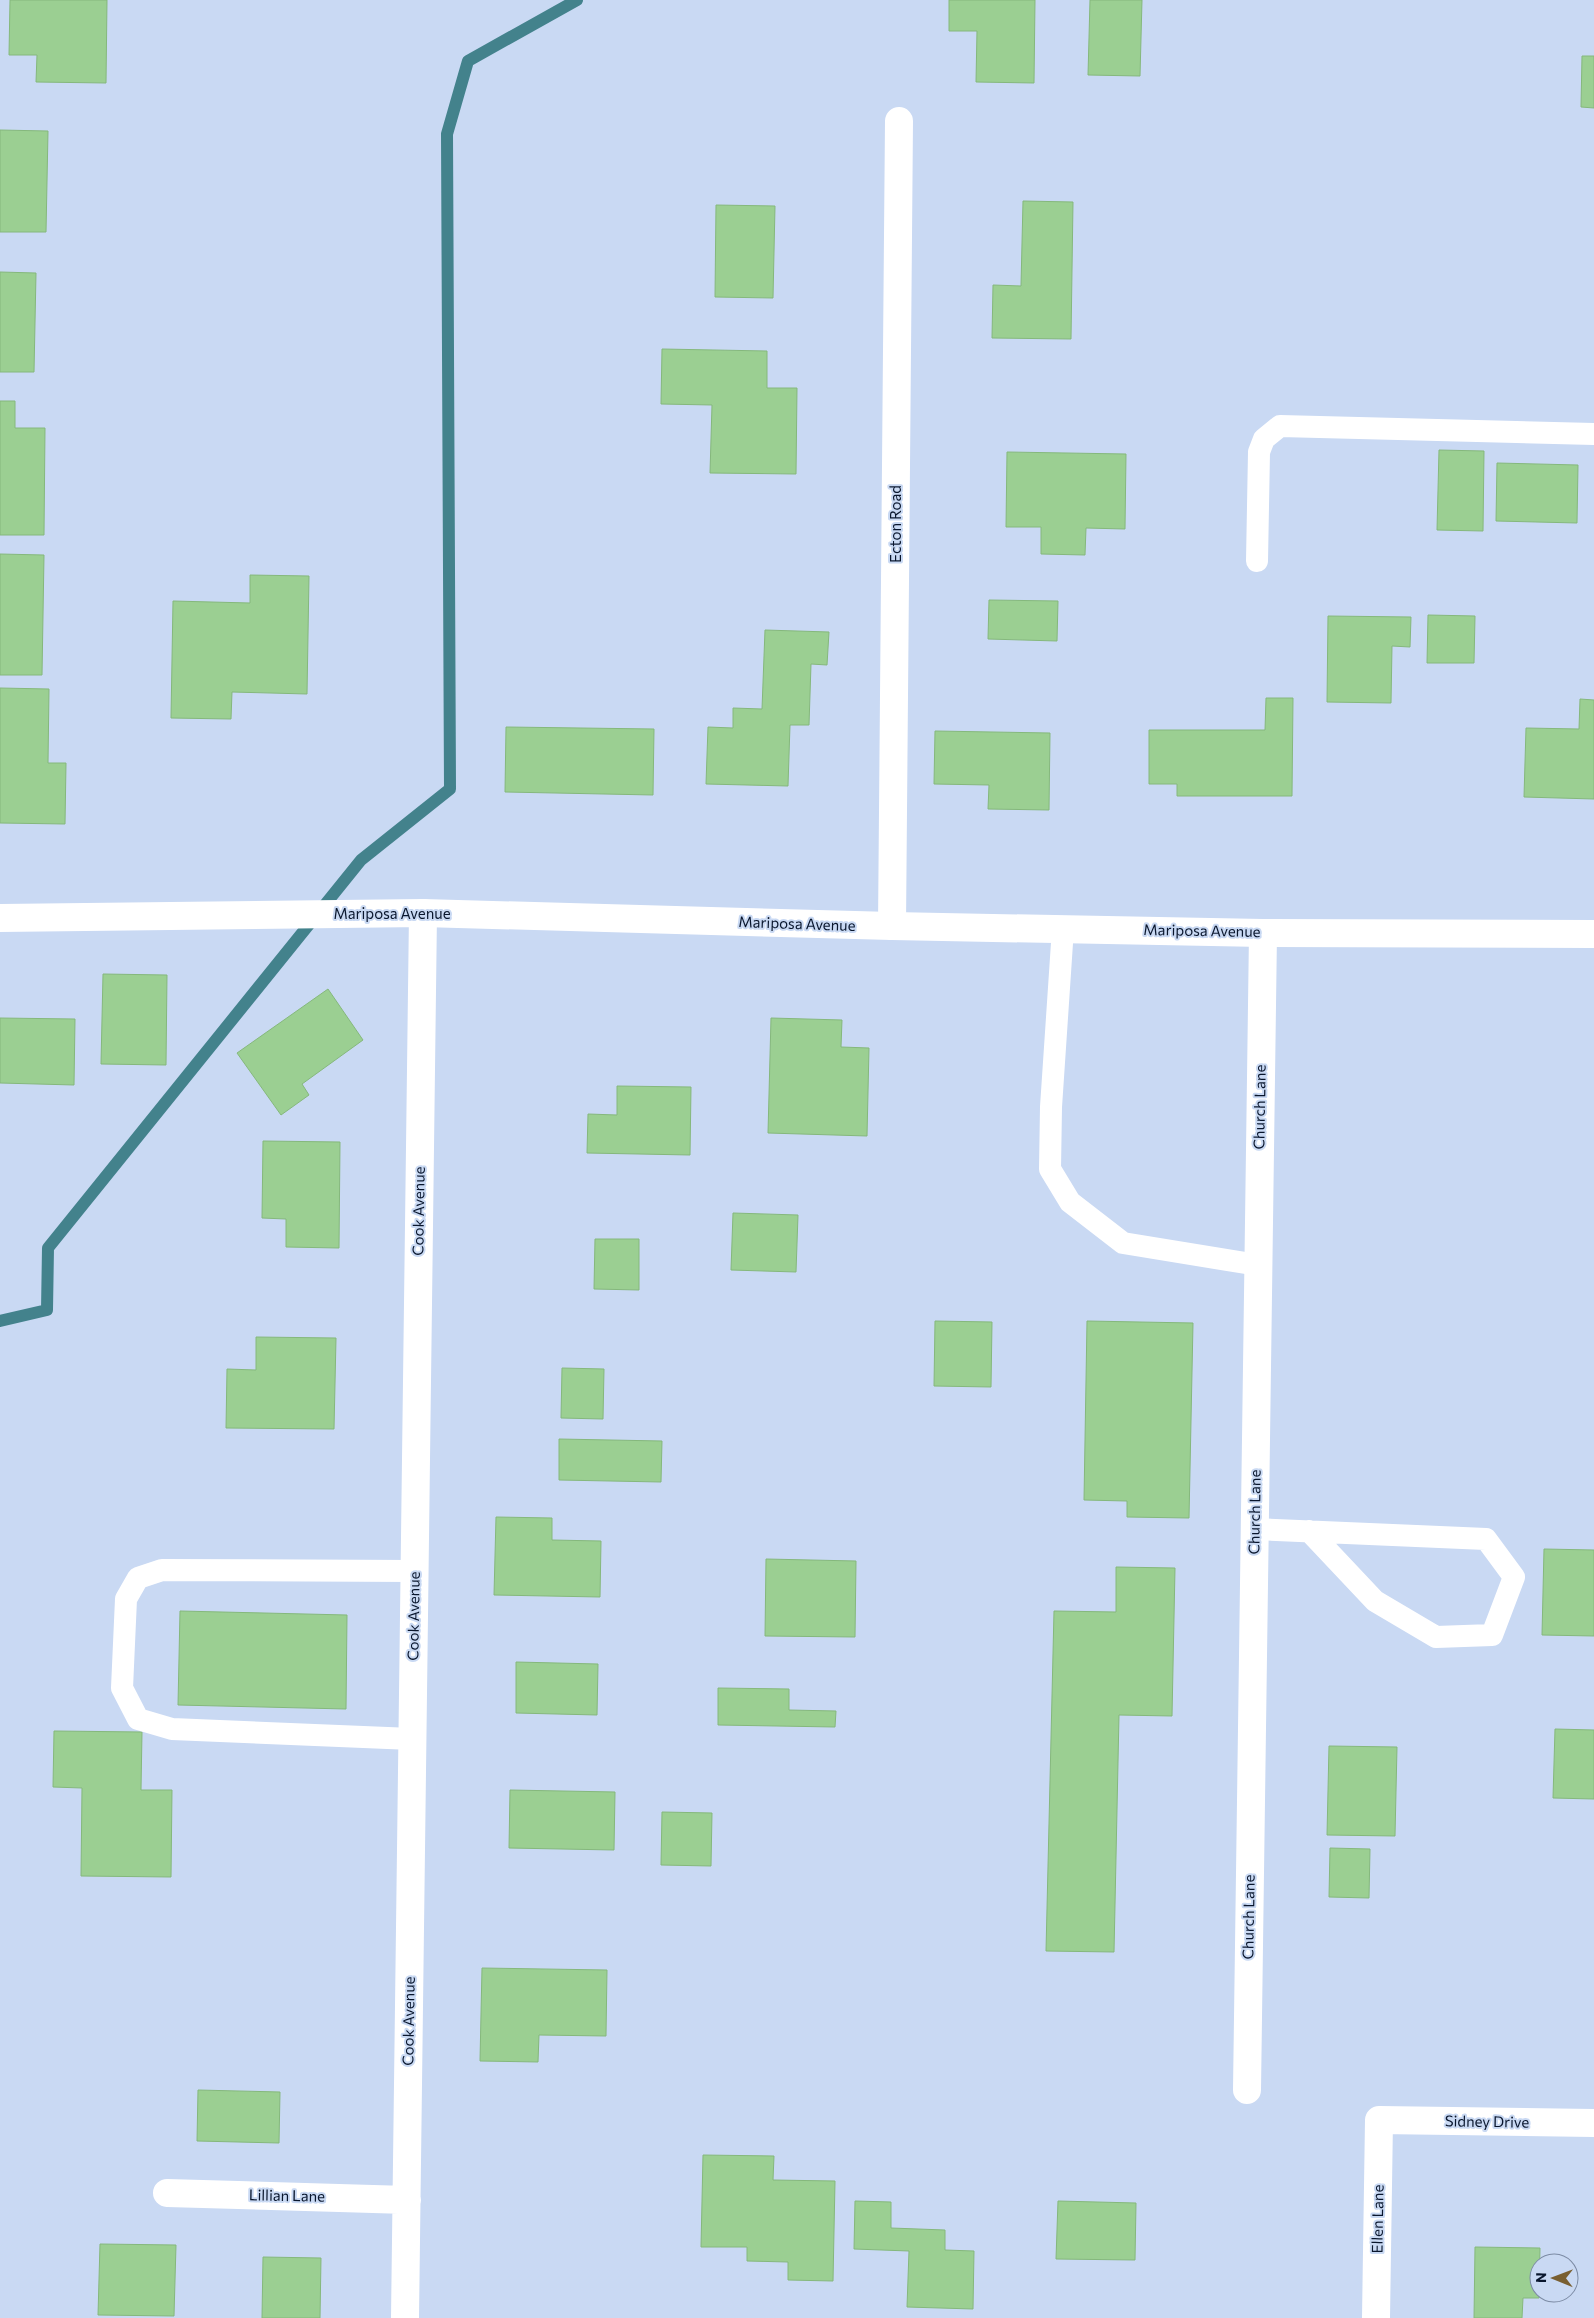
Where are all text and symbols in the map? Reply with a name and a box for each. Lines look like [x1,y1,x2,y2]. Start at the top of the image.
street label: Ecton Road [886,485,904,563]
street label: Mariposa Avenue [333,904,451,922]
street label: Mariposa Avenue [738,912,856,934]
street label: Mariposa Avenue [1143,920,1261,940]
street label: Church Lane [1249,1064,1269,1150]
street label: Cook Avenue [408,1166,428,1256]
street label: Church Lane [1244,1469,1264,1555]
street label: Cook Avenue [403,1571,423,1661]
street label: Church Lane [1238,1874,1258,1960]
street label: Cook Avenue [398,1976,418,2066]
street label: Sidney Drive [1445,2111,1530,2131]
street label: Ellen Lane [1367,2184,1387,2254]
street label: Lillian Lane [249,2185,325,2205]
north arrow [1529,2253,1579,2303]
text: N [1532,2272,1549,2283]

